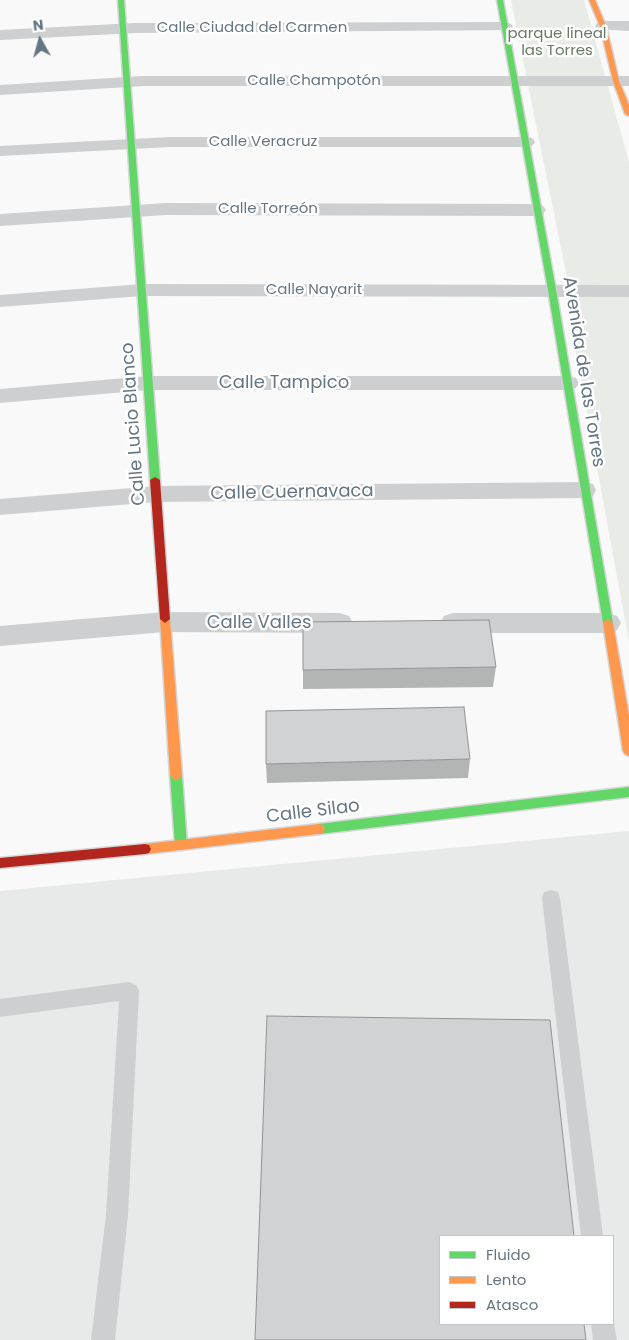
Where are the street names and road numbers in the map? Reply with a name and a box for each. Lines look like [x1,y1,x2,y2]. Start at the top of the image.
street label: Calle Ciudad del Carmen [157,19,347,37]
street label: Calle Champotón [247,72,381,90]
street label: Calle Veracruz [209,133,317,151]
street label: Calle Torreón [218,200,318,218]
street label: Avenida de las Torres [557,275,609,469]
street label: Calle Nayarit [266,281,362,299]
street label: Calle Lucio Blanco [118,342,150,506]
street label: Calle Tampico [219,372,349,394]
street label: Calle Cuernavaca [210,481,374,505]
street label: Calle Valles [207,612,311,634]
street label: Calle Silao [265,796,361,828]

